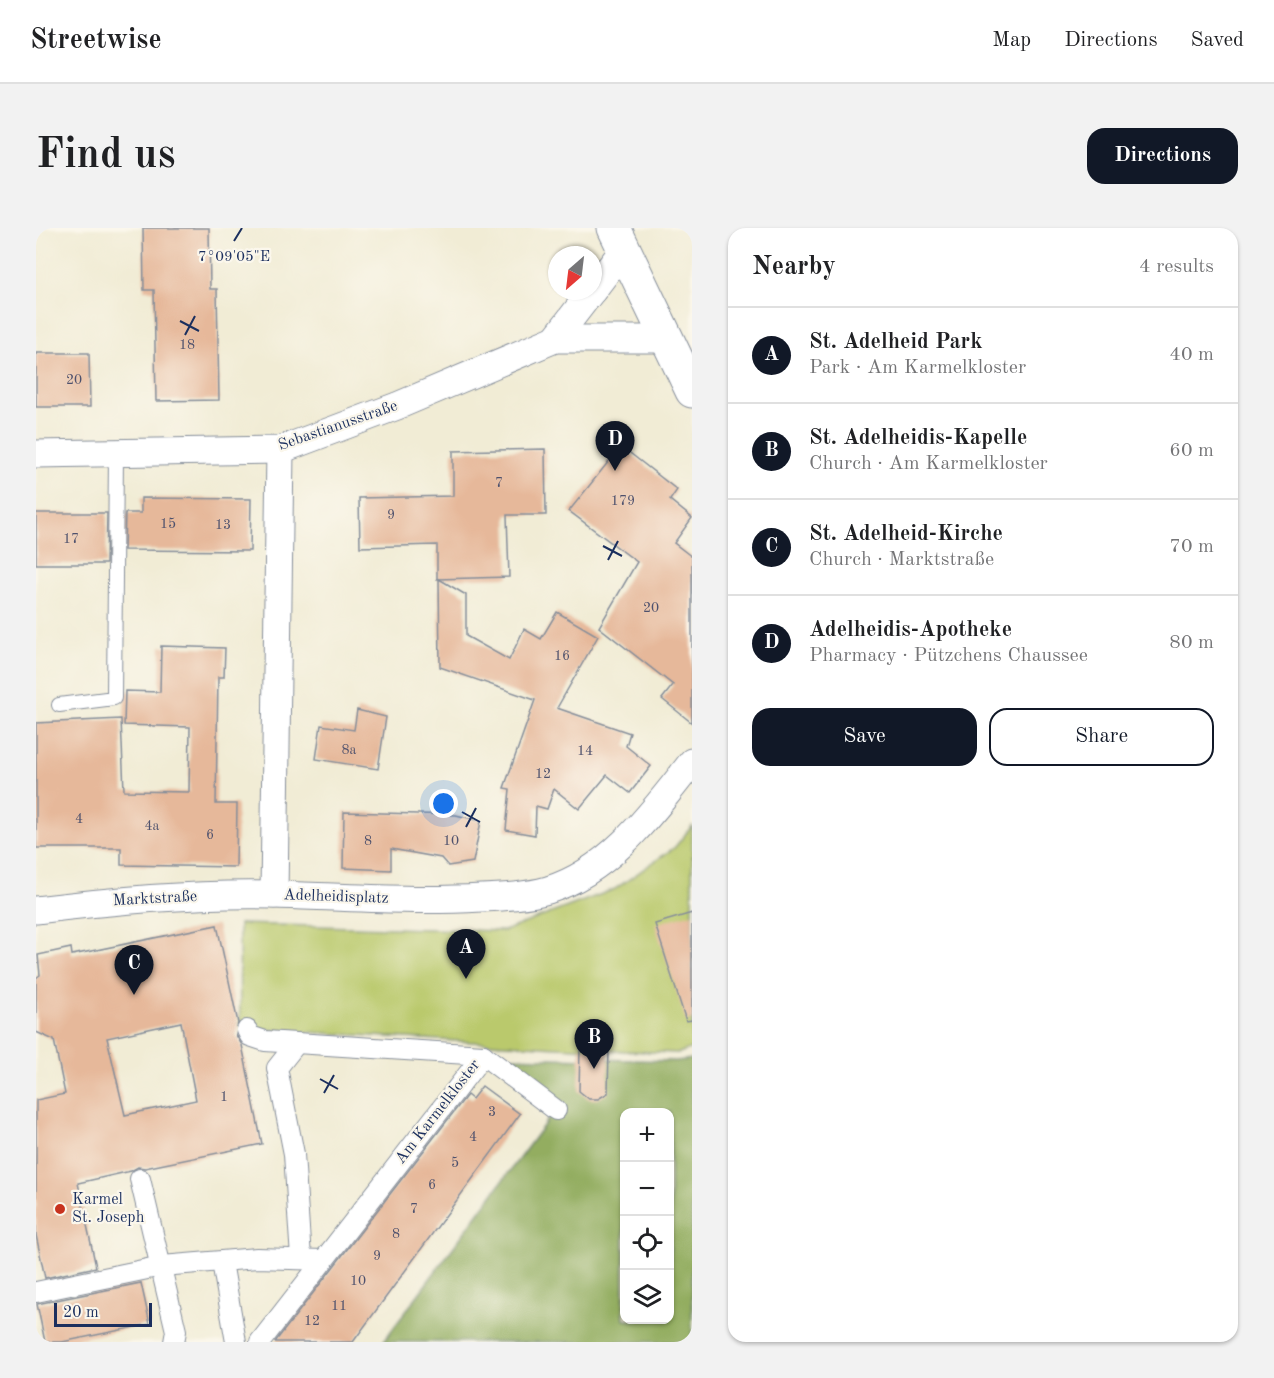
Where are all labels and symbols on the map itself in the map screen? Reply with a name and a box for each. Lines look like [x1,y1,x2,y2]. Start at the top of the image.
north arrow [548,246,602,300]
text: 7°09'05"E [198,250,270,265]
house number: 18 [179,338,195,352]
house number: 20 [66,373,82,387]
street label: Sebastianusstraße [276,398,400,454]
pin: D [596,422,634,471]
house number: 7 [495,476,503,490]
house number: 179 [611,494,635,508]
house number: 9 [387,508,395,522]
house number: 15 [160,517,176,531]
house number: 13 [215,518,231,532]
house number: 17 [63,532,79,546]
house number: 20 [643,601,659,615]
house number: 16 [554,649,570,663]
house number: 8a [341,743,357,757]
house number: 14 [577,744,593,758]
house number: 12 [535,767,551,781]
your location [429,789,458,818]
house number: 4 [75,812,83,826]
house number: 4a [144,819,160,833]
house number: 6 [206,828,214,842]
house number: 8 [364,834,372,848]
house number: 10 [443,834,459,848]
street label: Adelheidisplatz [283,887,389,907]
street label: Marktstraße [112,889,198,909]
pin: A [446,930,486,979]
pin: C [114,946,154,995]
pin: B [574,1020,614,1069]
street label: Am Karmelkloster [392,1057,484,1167]
house number: 1 [220,1090,228,1104]
house number: 3 [488,1105,496,1119]
house number: 4 [469,1130,477,1144]
house number: 5 [451,1156,459,1170]
house number: 6 [428,1178,436,1192]
place label: Karmel St. Joseph [72,1192,145,1226]
marker: Karmel St. Joseph [53,1202,67,1216]
house number: 7 [410,1202,418,1216]
house number: 8 [392,1227,400,1241]
house number: 9 [373,1249,381,1263]
house number: 10 [350,1274,366,1288]
house number: 11 [331,1299,347,1313]
scale bar [54,1300,152,1328]
house number: 12 [304,1314,320,1328]

